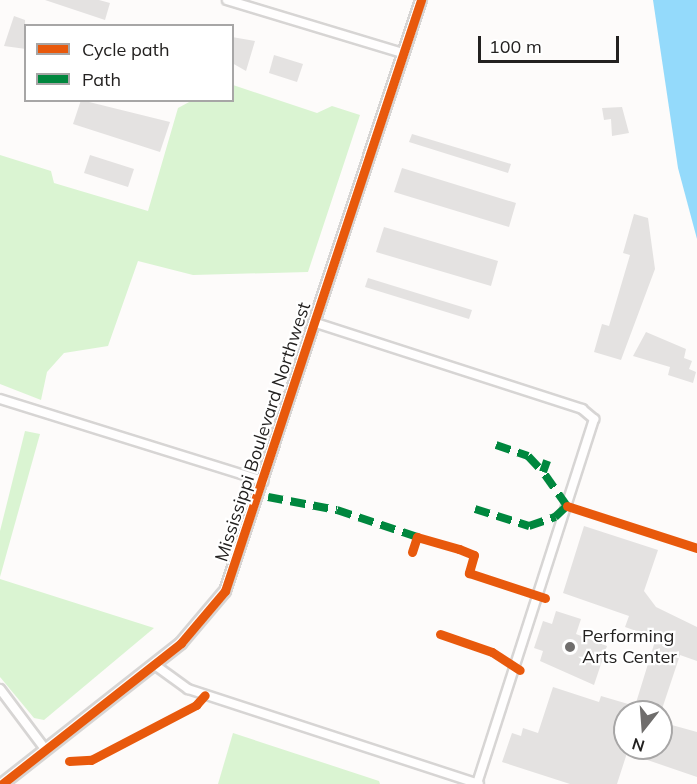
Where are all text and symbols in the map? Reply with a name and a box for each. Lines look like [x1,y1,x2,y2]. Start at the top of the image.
legend [24,24,234,102]
scale bar [481,24,622,62]
text: 100 m [489,35,542,58]
text: Cycle path [82,38,169,61]
text: Path [82,68,121,91]
street label: Mississippi Boulevard Northwest [211,300,315,564]
place label: Performing Arts Center [582,626,677,668]
marker: Performing Arts Center [563,640,577,654]
north arrow [613,700,673,760]
text: N [630,734,647,757]

